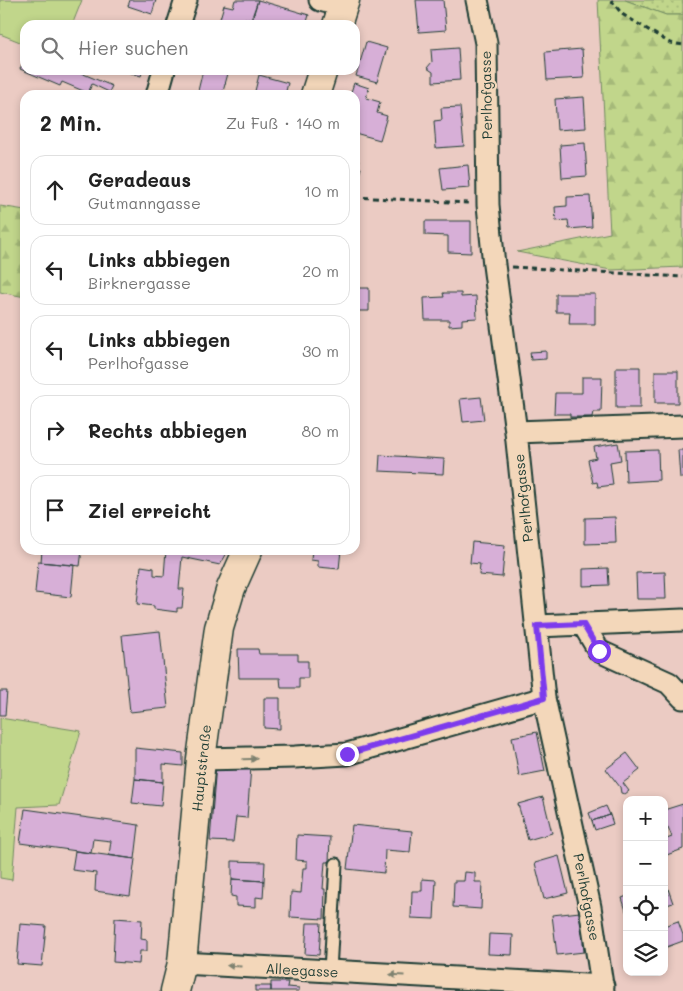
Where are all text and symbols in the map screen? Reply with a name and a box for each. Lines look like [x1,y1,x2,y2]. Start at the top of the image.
search box [20,20,360,75]
icon: search [38,34,66,62]
text: Hier suchen [78,35,189,60]
street label: Perlhofgasse [476,51,496,139]
text: 2 Min. [40,109,102,136]
text: Zu Fuß · 140 m [226,112,340,133]
text: Geradeaus [88,167,191,192]
icon: ahead [41,176,69,204]
text: 10 m [304,180,339,201]
text: Gutmanngasse [88,192,201,213]
text: Links abbiegen [88,247,230,272]
icon: left [41,256,69,284]
text: 20 m [302,260,339,281]
text: Birknergasse [88,272,191,293]
text: Links abbiegen [88,327,230,352]
icon: left [41,336,69,364]
text: 30 m [302,340,339,361]
text: Perlhofgasse [88,352,189,373]
icon: right [41,416,69,444]
text: Rechts abbiegen [88,418,247,443]
text: 80 m [302,420,339,441]
street label: Perlhofgasse [509,453,537,543]
icon: arrive [41,496,69,524]
text: Ziel erreicht [88,498,211,523]
route start [588,640,611,663]
street label: Hauptstraße [187,724,215,812]
route end [336,743,359,766]
one-way arrow [242,754,258,762]
map controls [623,796,668,976]
button: + [623,796,668,841]
button: − [623,841,668,886]
street label: Perlhofgasse [569,852,605,942]
button: locate [623,886,668,931]
button: layers [623,931,668,976]
street label: Alleegasse [265,959,339,981]
one-way arrow [226,962,242,970]
one-way arrow [388,970,404,978]

